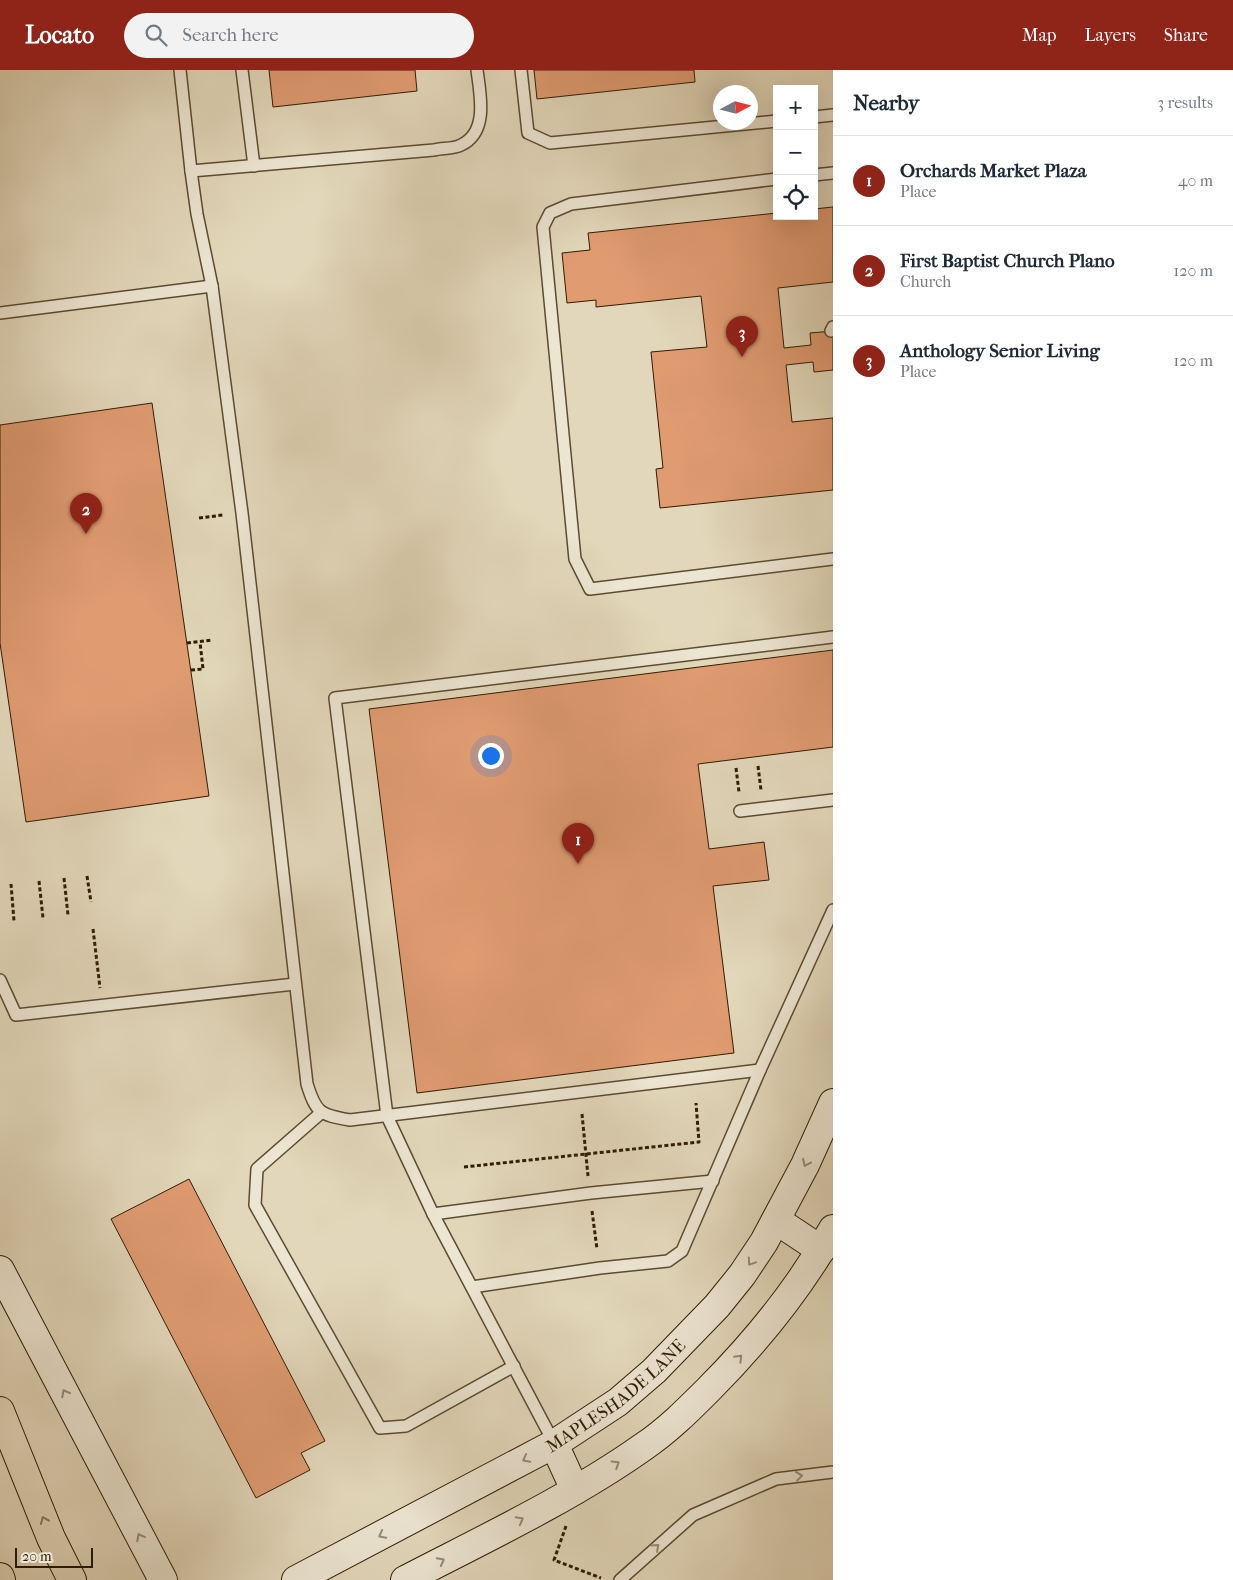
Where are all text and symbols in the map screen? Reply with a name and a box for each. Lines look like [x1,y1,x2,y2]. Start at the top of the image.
search box [124,13,474,58]
text: Locato [25,21,94,49]
icon: search [142,21,170,49]
text: Search here [182,24,279,46]
text: Map [1022,25,1056,46]
text: Layers [1084,25,1136,46]
text: Share [1164,25,1208,46]
north arrow [713,85,758,130]
map controls [773,85,818,220]
button: + [773,85,818,130]
text: Nearby [853,91,919,115]
text: 3 results [1157,93,1213,112]
button: − [773,130,818,175]
text: Orchards Market Plaza [900,160,1087,182]
text: 1 [866,171,872,190]
text: 40 m [1178,171,1213,190]
button: locate [773,175,818,220]
text: Place [900,182,936,201]
text: First Baptist Church Plano [900,250,1115,272]
text: 2 [865,261,873,280]
text: 120 m [1174,261,1213,280]
text: Church [900,272,951,291]
pin: 3 [726,316,758,357]
text: Anthology Senior Living [900,340,1100,362]
text: 3 [866,351,872,370]
text: 120 m [1174,351,1213,370]
text: Place [900,362,936,381]
pin: 2 [70,493,102,534]
your location [478,743,504,769]
pin: 1 [562,823,594,864]
one-way arrow [802,1158,812,1167]
one-way arrow [748,1256,757,1265]
street label: MAPLESHADE LANE [542,1335,690,1457]
one-way arrow [733,1355,742,1364]
one-way arrow [61,1389,71,1398]
one-way arrow [522,1453,531,1463]
one-way arrow [611,1461,620,1470]
one-way arrow [795,1471,803,1482]
one-way arrow [39,1516,50,1525]
one-way arrow [515,1516,524,1526]
one-way arrow [378,1529,387,1539]
one-way arrow [136,1533,146,1542]
one-way arrow [651,1544,660,1553]
scale bar [15,1545,92,1568]
text: 20 m [22,1548,52,1565]
one-way arrow [436,1557,445,1567]

